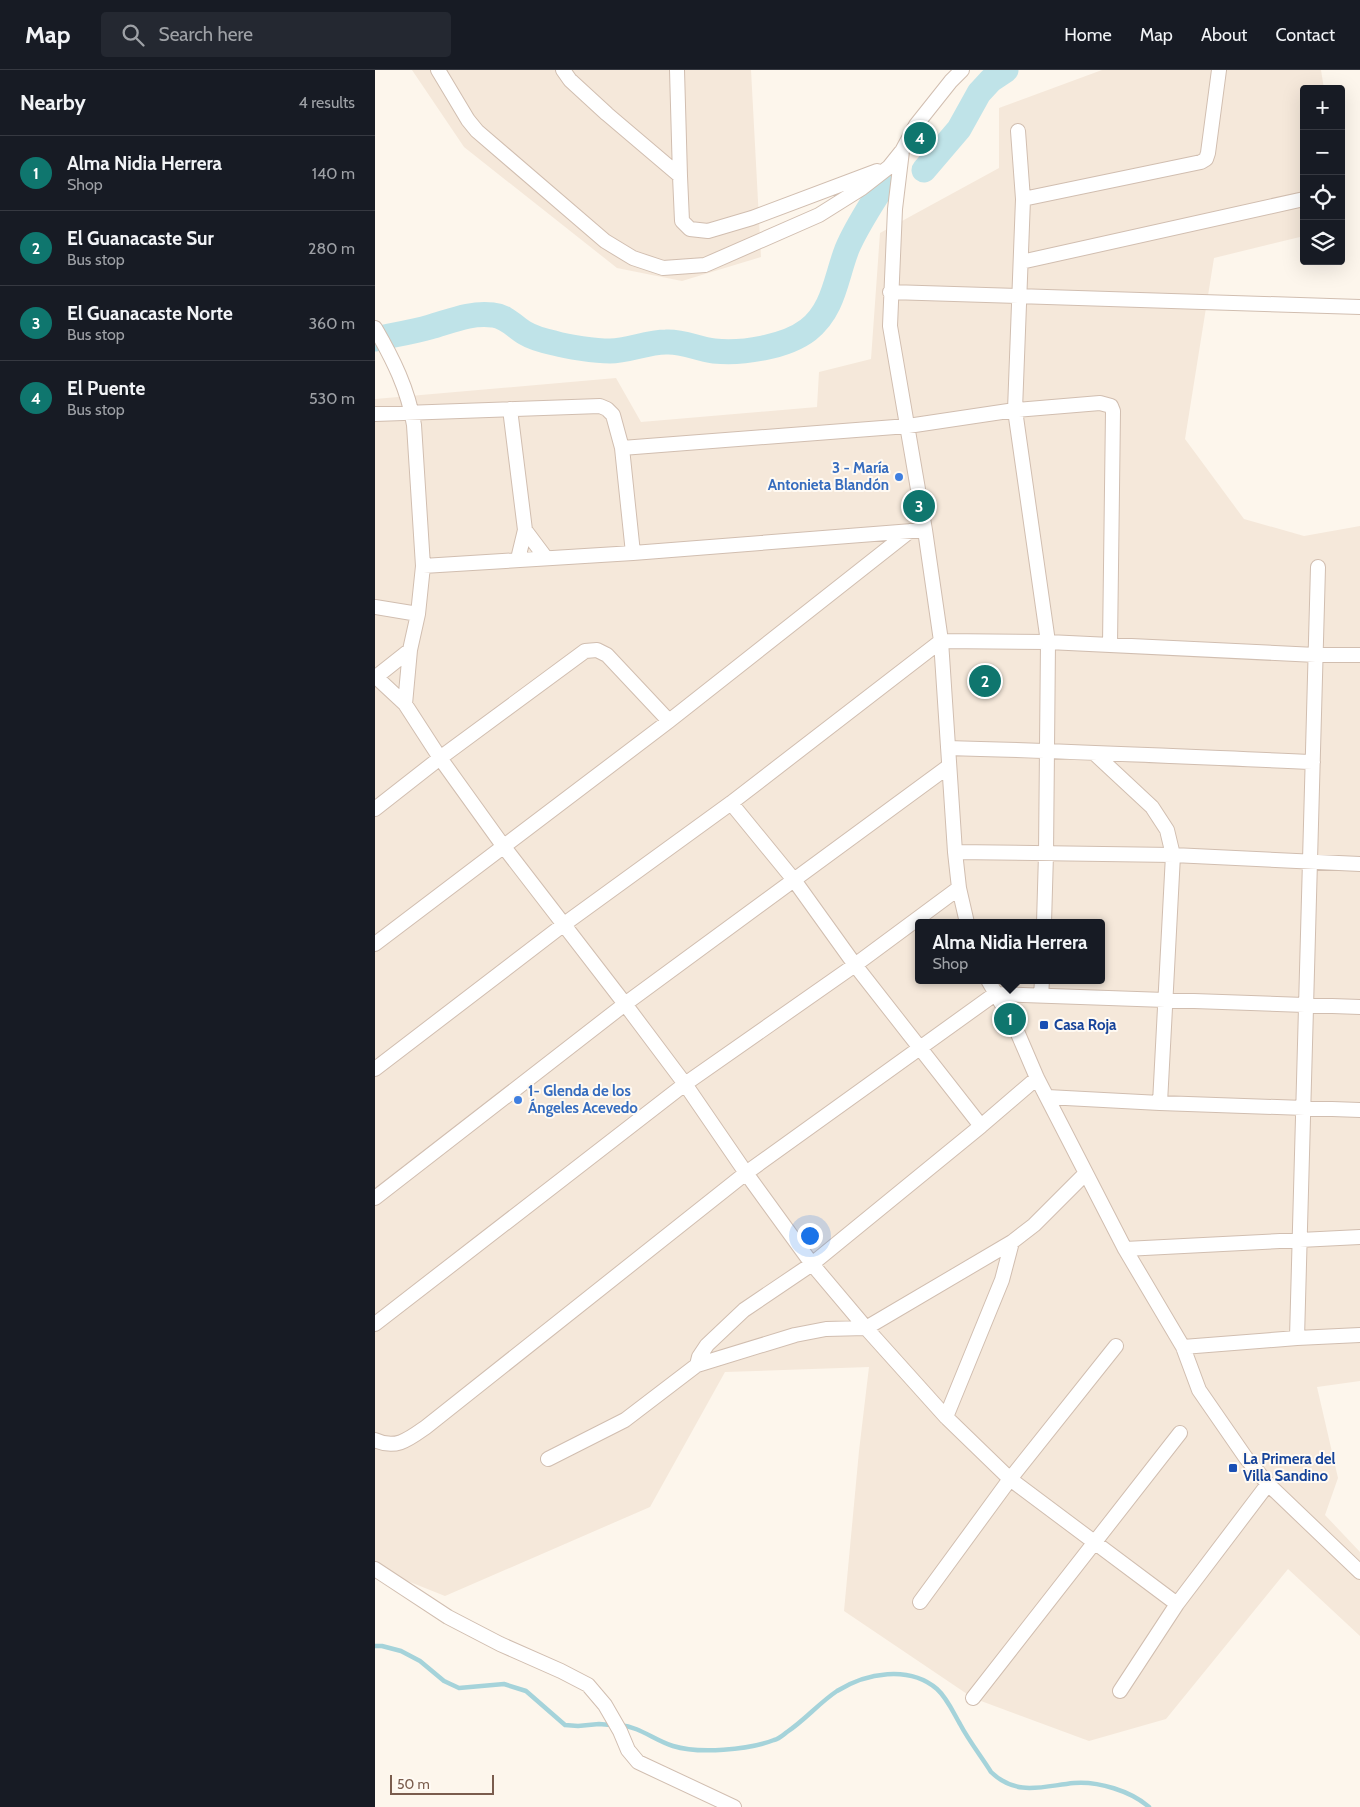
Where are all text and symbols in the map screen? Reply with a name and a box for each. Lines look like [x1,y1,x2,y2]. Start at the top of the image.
search box [101,12,451,57]
text: Map [25,20,71,49]
icon: search [119,21,147,49]
text: Search here [159,23,253,46]
text: Home [1064,24,1112,46]
text: Map [1140,24,1173,46]
text: About [1201,24,1247,46]
text: Contact [1275,24,1335,46]
map controls [1300,85,1345,265]
button: + [1300,85,1345,130]
text: Nearby [20,90,86,115]
text: 4 results [298,93,355,112]
pin: 4 [904,119,936,157]
button: − [1300,130,1345,175]
text: Alma Nidia Herrera [67,152,222,175]
text: 1 [33,164,39,183]
text: 140 m [312,164,355,183]
text: Shop [67,175,103,194]
button: locate [1300,175,1345,220]
button: layers [1300,220,1345,265]
text: El Guanacaste Sur [67,227,214,250]
text: 2 [32,239,40,258]
text: 280 m [308,239,355,258]
text: Bus stop [67,250,125,269]
text: El Guanacaste Norte [67,302,233,325]
text: 3 [32,314,40,333]
text: 360 m [308,314,355,333]
text: Bus stop [67,325,125,344]
text: El Puente [67,377,145,400]
text: 4 [31,389,41,408]
text: 530 m [309,389,355,408]
text: Bus stop [67,400,125,419]
place label: 3 - María Antonieta Blandón [768,459,890,494]
marker: 3 - María Antonieta Blandón [893,471,905,483]
pin: 3 [903,487,935,525]
pin: 2 [969,662,1001,700]
popup [915,919,1105,984]
text: Alma Nidia Herrera [932,931,1088,954]
text: Shop [932,954,968,973]
pin: 1 [994,1000,1026,1038]
place label: Casa Roja [1054,1016,1117,1034]
marker: Casa Roja [1038,1019,1050,1031]
place label: 1- Glenda de los Ángeles Acevedo [528,1082,638,1117]
marker: 1- Glenda de los Ángeles Acevedo [512,1094,524,1106]
your location [797,1223,823,1249]
place label: La Primera del Villa Sandino [1243,1450,1335,1485]
marker: La Primera del Villa Sandino [1227,1462,1239,1474]
scale bar [390,1772,494,1795]
text: 50 m [397,1775,430,1793]

